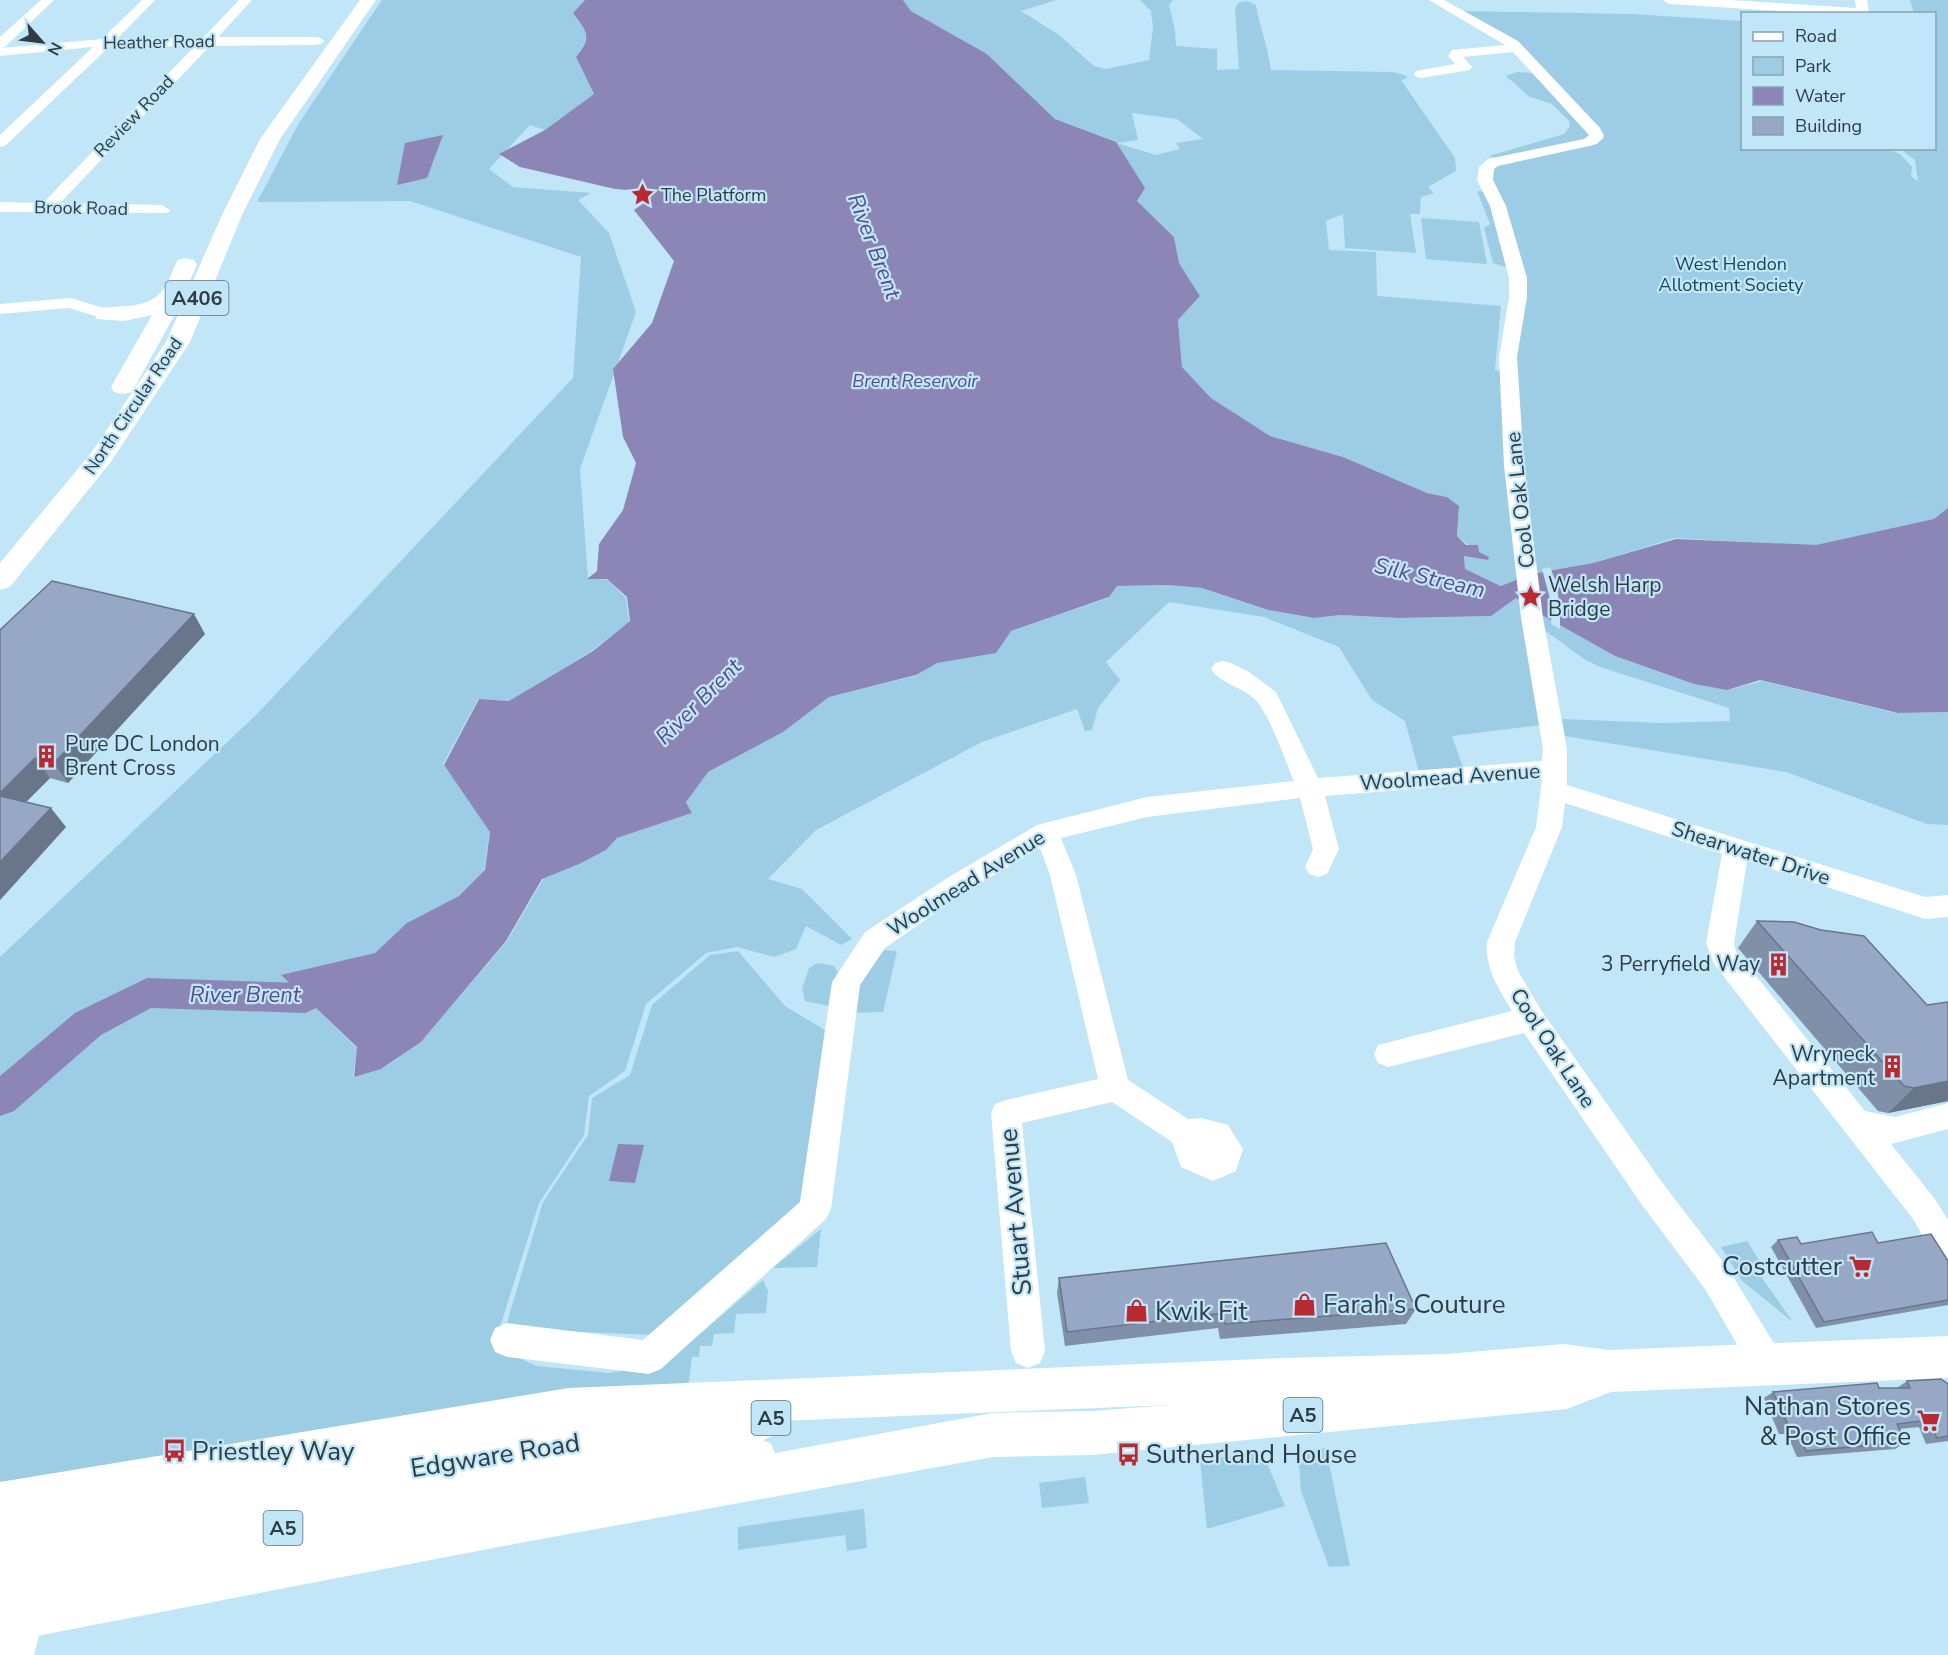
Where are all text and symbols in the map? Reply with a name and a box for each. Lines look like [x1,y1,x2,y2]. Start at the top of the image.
north arrow [12,12,72,72]
legend [1741,12,1936,150]
text: Road [1795,24,1837,48]
street label: Heather Road [103,29,215,55]
text: N [42,38,67,59]
text: Park [1795,54,1832,78]
street label: Review Road [89,70,179,162]
text: Water [1795,84,1846,108]
text: Building [1795,114,1862,138]
place icon: The Platform [630,182,656,208]
place label: The Platform [661,183,766,207]
water label: River Brent [840,189,908,305]
street label: Brook Road [34,195,128,221]
park label: West Hendon Allotment Society [1659,252,1804,297]
road number: A406 [166,281,228,315]
street label: North Circular Road [78,333,188,479]
water label: Brent Reservoir [852,369,978,393]
street label: Cool Oak Lane [1499,430,1541,570]
water label: Silk Stream [1371,551,1488,605]
place label: Welsh Harp Bridge [1548,571,1661,623]
place icon: Welsh Harp Bridge [1517,584,1543,610]
water label: River Brent [649,651,749,751]
place label: Pure DC London Brent Cross [65,730,220,782]
building icon: Pure DC London Brent Cross [34,743,60,769]
street label: Woolmead Avenue [1359,757,1541,797]
street label: Shearwater Drive [1668,814,1834,892]
street label: Woolmead Avenue [882,823,1050,943]
place label: 3 Perryfield Way [1601,950,1760,978]
building icon: 3 Perryfield Way [1765,951,1791,977]
water label: River Brent [190,980,302,1010]
street label: Cool Oak Lane [1504,983,1602,1113]
place label: Wryneck Apartment [1772,1040,1876,1092]
building icon: Wryneck Apartment [1880,1053,1906,1079]
street label: Stuart Avenue [991,1127,1040,1297]
place label: Costcutter [1722,1249,1843,1284]
supermarket icon: Costcutter [1847,1253,1873,1279]
place label: Farah's Couture [1323,1287,1505,1322]
shop icon: Farah's Couture [1292,1291,1318,1317]
place label: Kwik Fit [1155,1294,1248,1329]
shop icon: Kwik Fit [1124,1298,1150,1324]
place label: Nathan Stores & Post Office [1744,1389,1911,1454]
road number: A5 [1284,1398,1322,1432]
road number: A5 [752,1401,790,1435]
supermarket icon: Nathan Stores & Post Office [1916,1408,1942,1434]
street label: Edgware Road [408,1425,582,1486]
place label: Priestley Way [192,1434,355,1469]
place label: Sutherland House [1146,1437,1357,1472]
bus stop icon: Priestley Way [161,1438,187,1464]
bus stop icon: Sutherland House [1115,1441,1141,1467]
road number: A5 [264,1511,302,1545]

